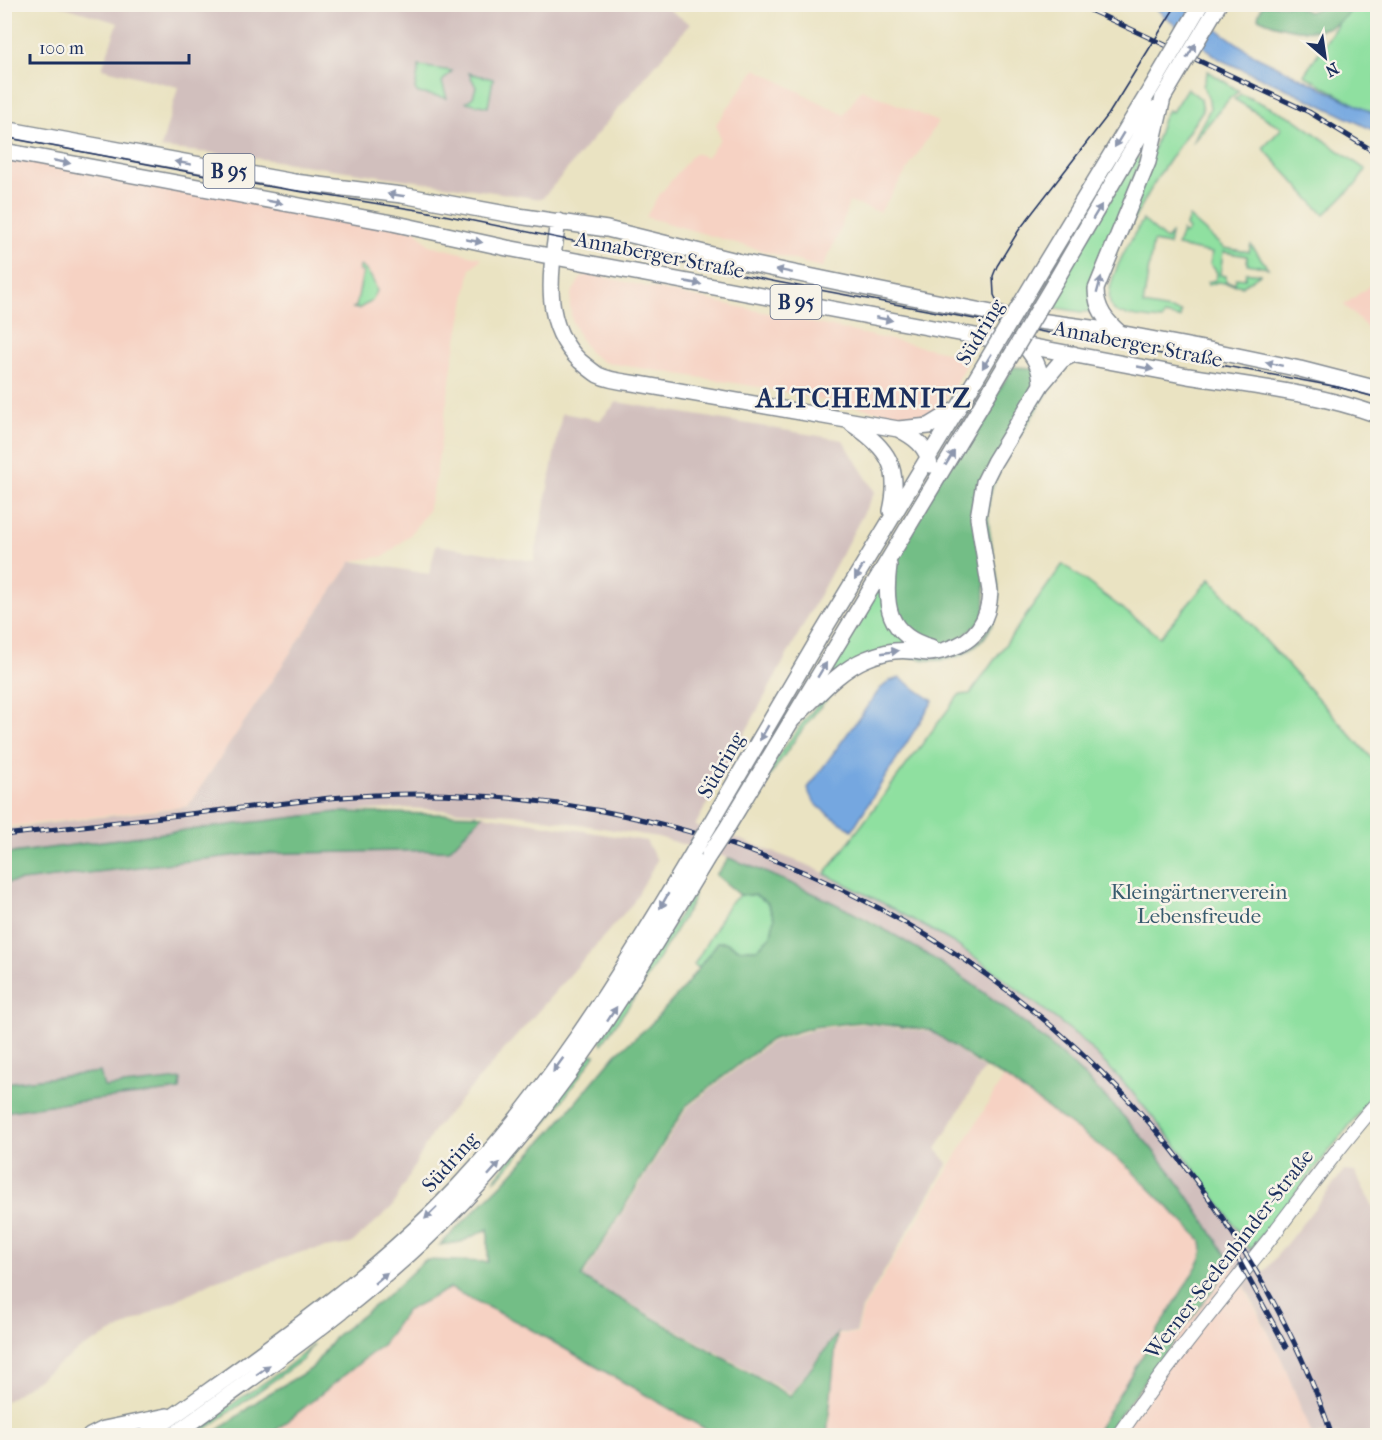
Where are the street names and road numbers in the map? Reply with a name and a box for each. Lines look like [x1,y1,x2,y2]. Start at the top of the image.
road number: B 95 [204,154,254,188]
street label: Annaberger Straße [572,227,747,283]
road number: B 95 [770,285,822,319]
street label: Südring [951,294,1009,369]
street label: Annaberger Straße [1050,316,1225,372]
street label: Südring [692,727,750,802]
street label: Südring [417,1126,484,1197]
street label: Werner-Seelenbinder-Straße [1139,1144,1318,1364]

